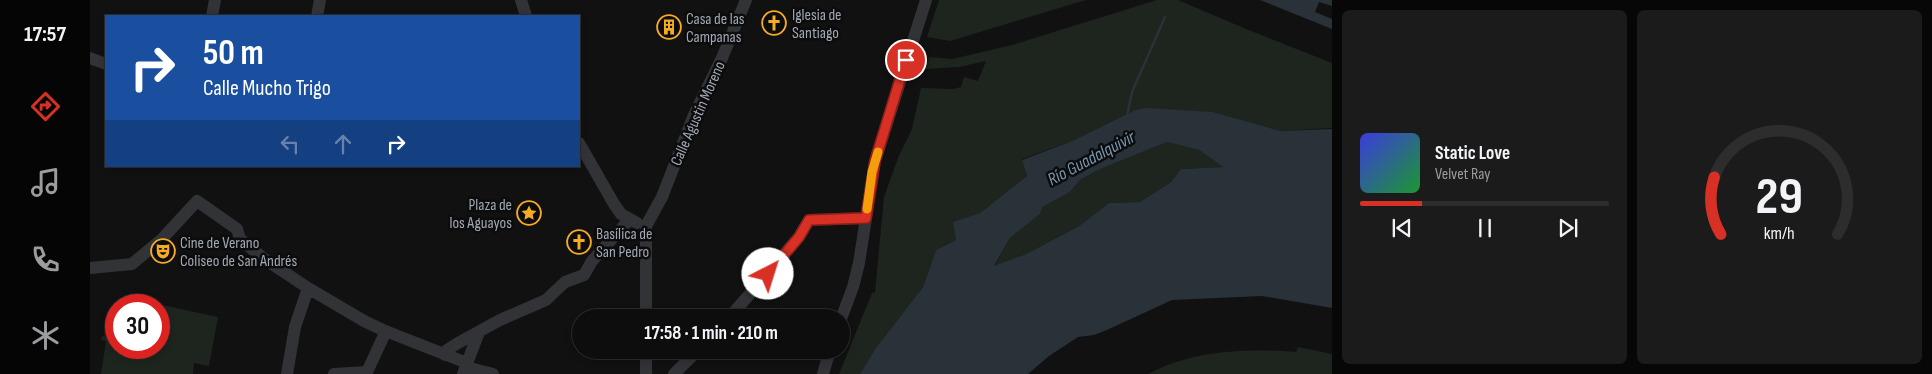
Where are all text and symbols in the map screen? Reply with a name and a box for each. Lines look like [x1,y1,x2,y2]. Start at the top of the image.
place label: Iglesia de Santiago [792,6,842,43]
place label: Casa de las Campanas [686,10,745,47]
church icon: Iglesia de Santiago [761,10,787,36]
building icon: Casa de las Campanas [656,14,682,40]
text: 17:57 [24,21,66,48]
text: 50 m [203,32,264,75]
icon: right [120,35,185,100]
pin [885,39,927,81]
icon: arrive [892,46,920,74]
street label: Calle Agustín Moreno [667,59,730,169]
text: Calle Mucho Trigo [203,75,331,102]
icon: directions [28,89,63,124]
water label: Río Guadalquivir [1044,126,1139,190]
icon: left [276,130,304,158]
icon: ahead [329,130,357,158]
icon: right [382,130,410,158]
text: Static Love [1435,142,1510,165]
icon: music [28,165,63,200]
text: Velvet Ray [1435,165,1490,184]
text: 29 [1756,166,1803,229]
place label: Plaza de los Aguayos [449,196,512,233]
place icon: Plaza de los Aguayos [516,200,542,226]
icon: previous [1388,214,1416,242]
icon: pause [1471,214,1499,242]
icon: next [1554,214,1582,242]
text: km/h [1764,223,1795,244]
place label: Basílica de San Pedro [596,225,652,262]
church icon: Basílica de San Pedro [566,229,592,255]
place label: Cine de Verano Coliseo de San Andrés [180,234,297,271]
theatre icon: Cine de Verano Coliseo de San Andrés [150,238,176,264]
icon: phone [28,242,63,277]
position arrow [741,247,793,299]
speed limit sign: 30 [105,294,170,359]
icon: climate [28,318,63,353]
text: 17:58 · 1 min · 210 m [644,322,778,345]

